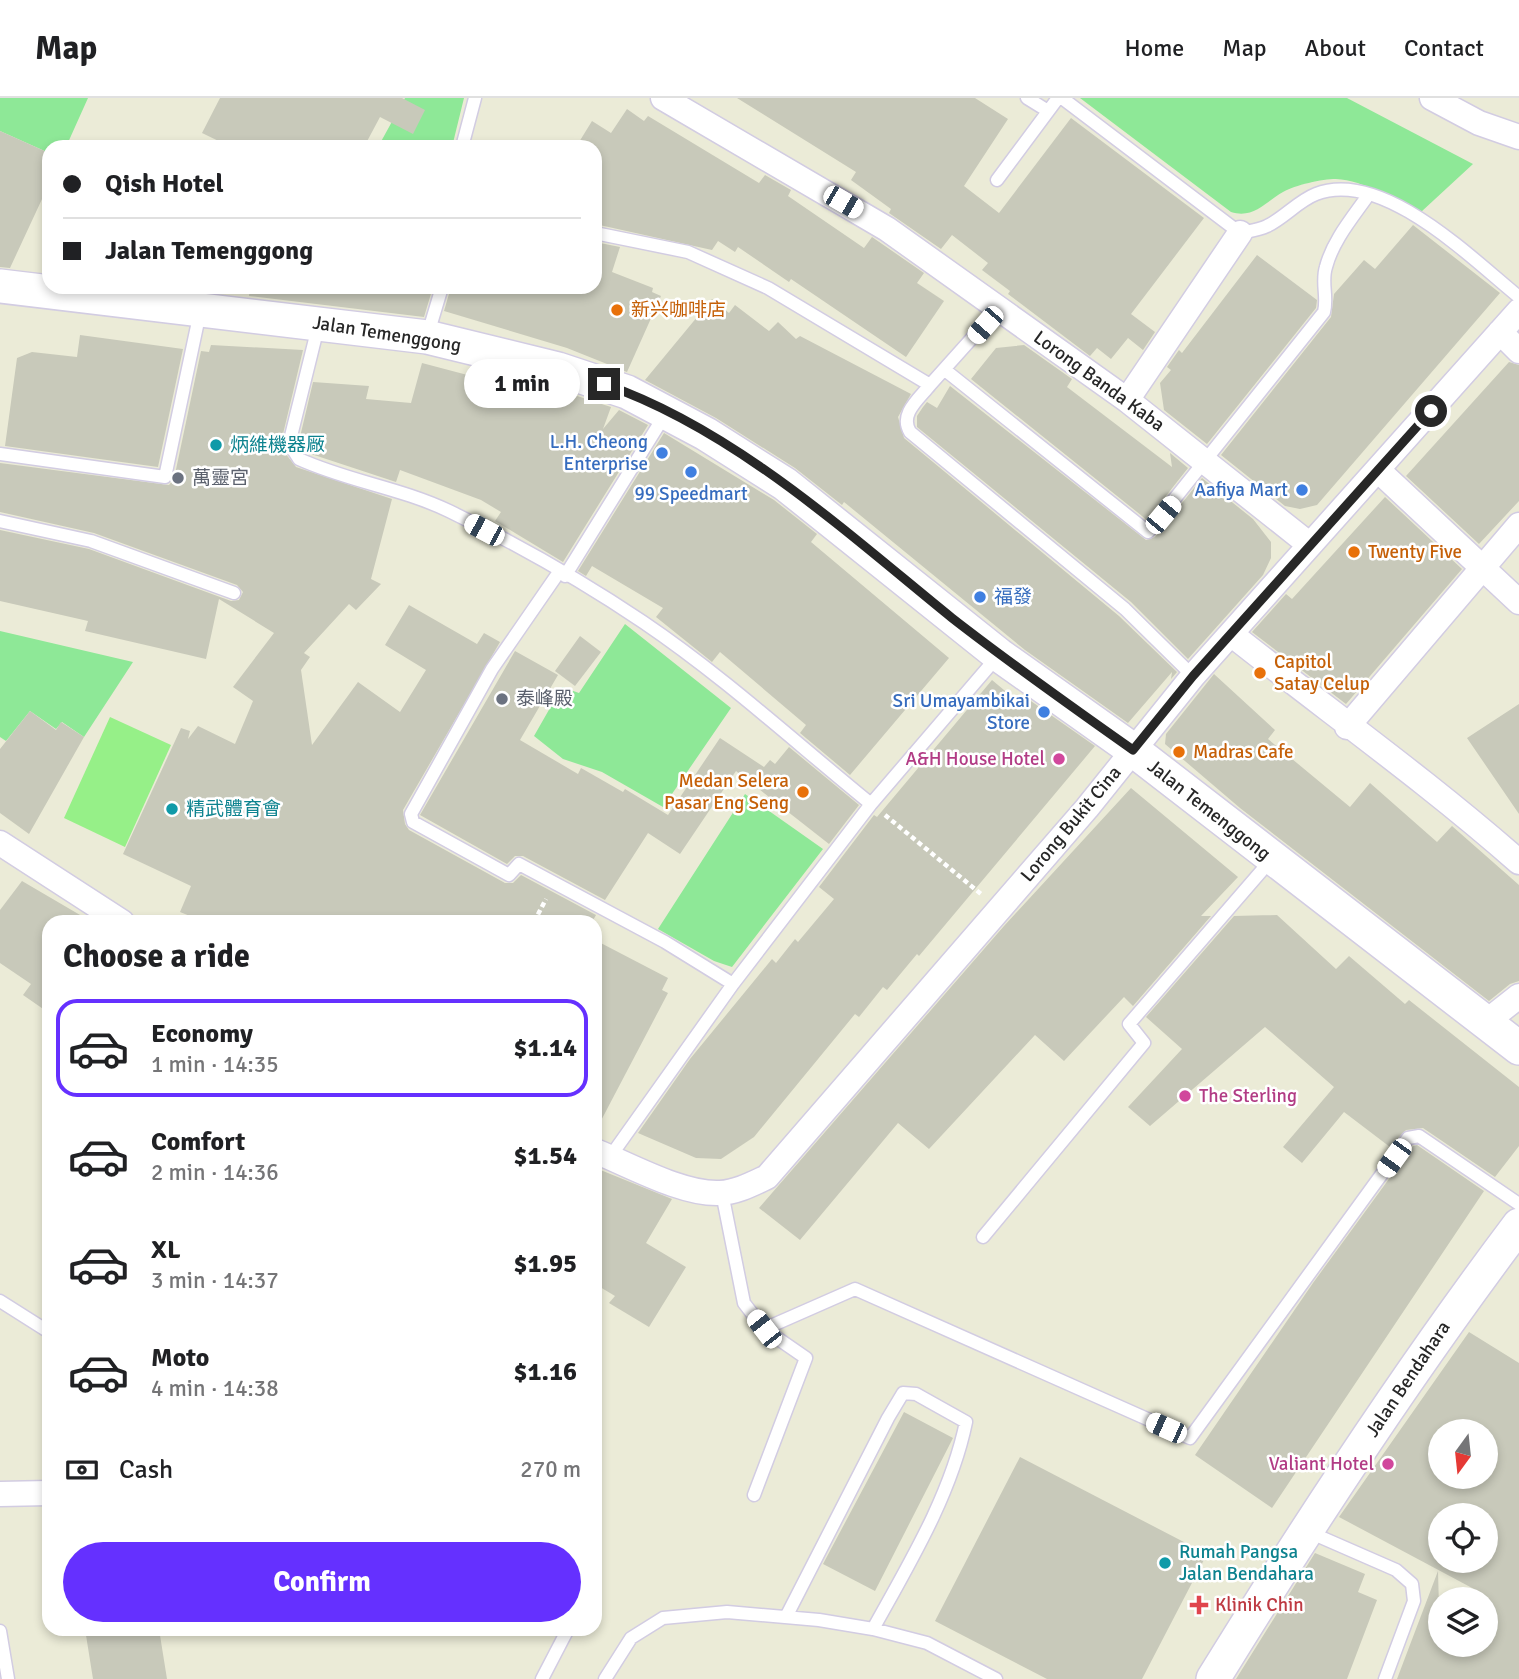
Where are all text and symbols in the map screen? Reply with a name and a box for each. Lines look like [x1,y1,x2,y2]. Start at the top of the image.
text: Map [35,28,97,69]
text: Home [1124,33,1184,63]
text: Map [1222,33,1267,63]
text: About [1305,33,1366,63]
text: Contact [1404,33,1484,63]
text: Qish Hotel [105,168,224,200]
car [820,182,867,222]
text: Jalan Temenggong [105,235,313,267]
place label: 新兴咖啡店 [631,298,726,322]
marker: 新兴咖啡店 [609,302,625,318]
car [964,302,1007,348]
street label: Jalan Temenggong [311,310,463,358]
street label: Lorong Banda Kaba [1029,325,1169,437]
callout: 1 min [464,360,580,408]
route end [588,368,620,400]
text: 1 min [494,369,550,398]
route start [1415,395,1447,427]
place label: L.H. Cheong Enterprise [550,430,648,476]
place label: 炳維機器厰 [230,433,325,457]
marker: 炳維機器厰 [208,437,224,453]
marker: L.H. Cheong Enterprise [654,445,670,461]
marker: 99 Speedmart [683,464,699,480]
place label: 萬靈宮 [192,466,249,490]
marker: 萬靈宮 [170,470,186,486]
place label: Aafiya Mart [1194,478,1288,502]
place label: 99 Speedmart [634,482,748,506]
marker: Aafiya Mart [1294,482,1310,498]
car [1142,492,1185,538]
car [461,511,508,549]
place label: Twenty Five [1368,540,1462,564]
marker: Twenty Five [1346,544,1362,560]
place label: 福發 [994,585,1032,609]
marker: 福發 [972,589,988,605]
place label: Capitol Satay Celup [1274,650,1370,696]
marker: Capitol Satay Celup [1252,665,1268,681]
place label: 泰峰殿 [516,687,573,711]
place label: Sri Umayambikai Store [893,689,1030,735]
marker: 泰峰殿 [494,691,510,707]
marker: Sri Umayambikai Store [1036,704,1052,720]
place label: Madras Cafe [1193,740,1294,764]
marker: Madras Cafe [1171,744,1187,760]
place label: A&H House Hotel [905,747,1045,771]
marker: A&H House Hotel [1051,751,1067,767]
street label: Jalan Temenggong [1142,754,1276,866]
street label: Lorong Bukit Cina [1015,761,1127,887]
place label: Medan Selera Pasar Eng Seng [664,769,789,815]
marker: Medan Selera Pasar Eng Seng [795,784,811,800]
place label: 精武體育會 [186,797,281,821]
marker: 精武體育會 [164,801,180,817]
text: Choose a ride [63,937,250,976]
icon: car [67,1017,130,1080]
text: Economy [151,1018,253,1050]
text: $1.14 [513,1032,577,1064]
text: 1 min · 14:35 [151,1050,279,1079]
place label: The Sterling [1199,1084,1297,1108]
marker: The Sterling [1177,1088,1193,1104]
icon: car [67,1125,130,1188]
text: Comfort [151,1126,245,1158]
car [1374,1135,1415,1181]
text: $1.54 [513,1140,577,1172]
text: 2 min · 14:36 [151,1158,279,1187]
icon: car [67,1233,130,1296]
text: XL [151,1234,181,1266]
text: $1.95 [513,1248,577,1280]
text: 3 min · 14:37 [151,1266,279,1295]
car [743,1306,786,1352]
street label: Jalan Bendahara [1360,1316,1456,1442]
icon: car [67,1341,130,1404]
text: Moto [151,1342,209,1374]
text: $1.16 [513,1356,577,1388]
text: 4 min · 14:38 [151,1374,279,1403]
car [1143,1410,1190,1446]
north arrow [1428,1419,1498,1489]
map controls [1428,1419,1498,1657]
icon: cash [63,1451,101,1489]
place label: Valiant Hotel [1269,1452,1374,1476]
text: Cash [119,1454,173,1486]
text: 270 m [520,1455,581,1484]
marker: Valiant Hotel [1380,1456,1396,1472]
button: locate [1428,1503,1498,1573]
place label: Rumah Pangsa Jalan Bendahara [1179,1540,1314,1586]
button: Confirm [63,1542,581,1622]
marker: Rumah Pangsa Jalan Bendahara [1157,1555,1173,1571]
button: layers [1428,1587,1498,1657]
place label: Klinik Chin [1215,1593,1304,1617]
marker: Klinik Chin [1189,1595,1209,1615]

